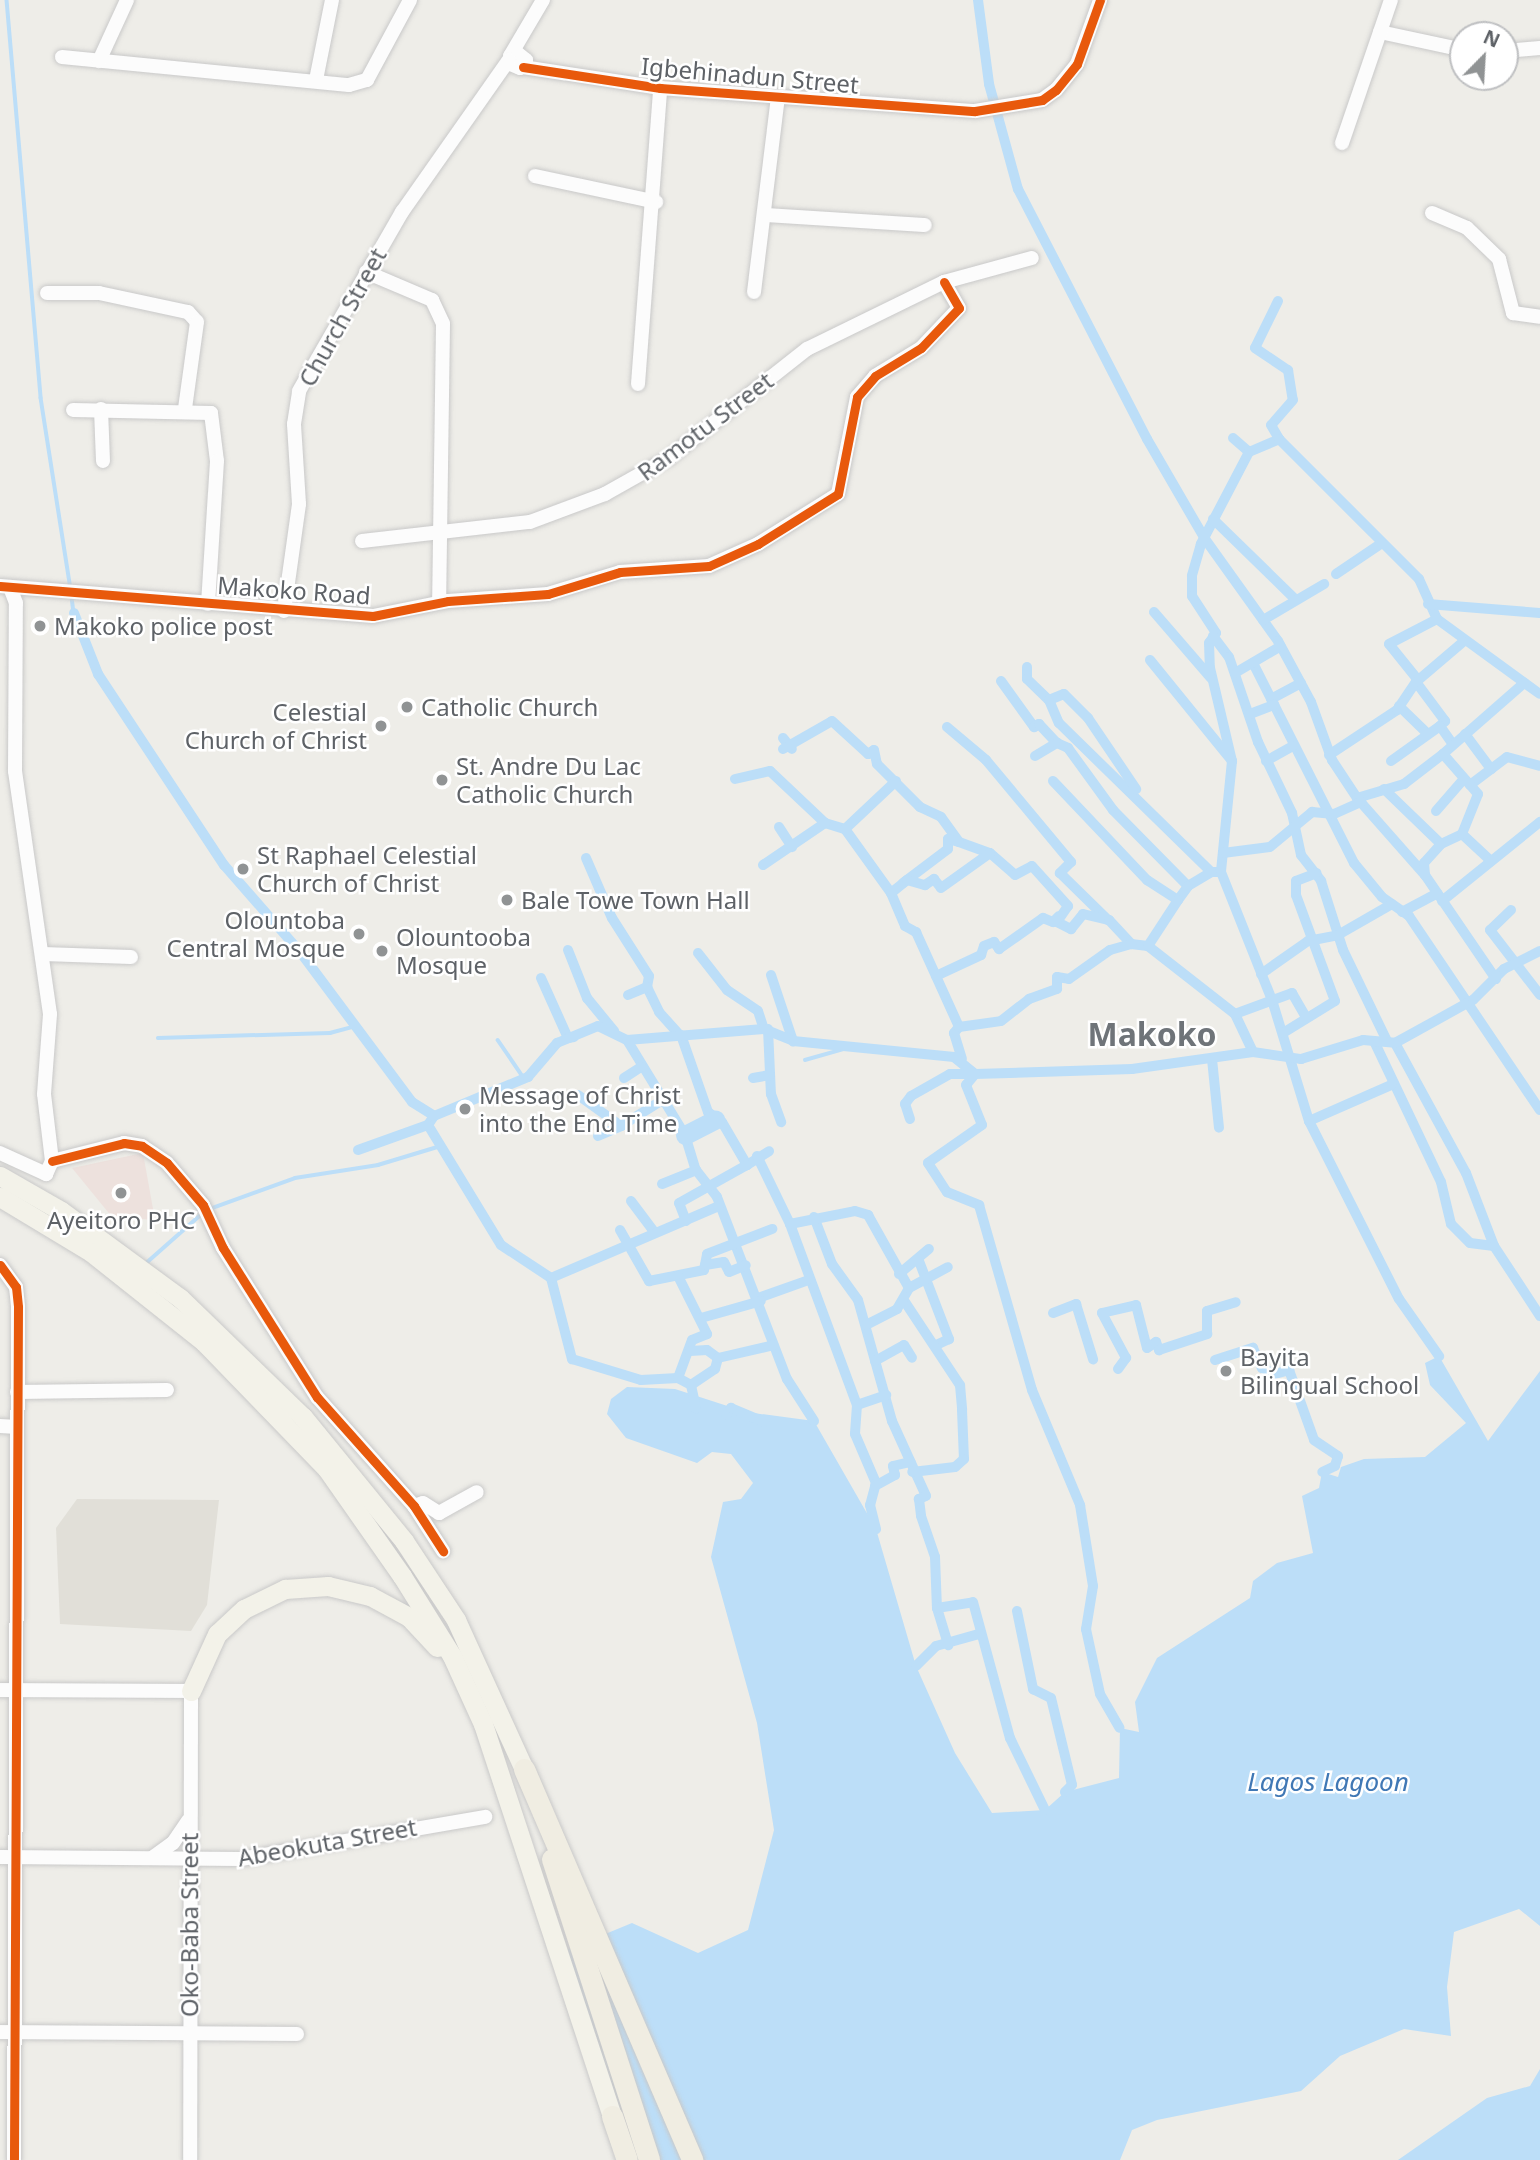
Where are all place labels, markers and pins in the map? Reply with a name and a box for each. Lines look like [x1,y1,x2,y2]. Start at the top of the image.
place label: Makoko police post [54,612,273,640]
marker: Makoko police post [32,618,48,634]
place label: Catholic Church [421,693,598,721]
place label: Celestial Church of Christ [185,698,367,754]
marker: Catholic Church [399,699,415,715]
marker: Celestial Church of Christ [373,718,389,734]
place label: St. Andre Du Lac Catholic Church [456,752,641,808]
marker: St. Andre Du Lac Catholic Church [434,772,450,788]
place label: St Raphael Celestial Church of Christ [257,841,477,897]
marker: St Raphael Celestial Church of Christ [235,861,251,877]
place label: Bale Towe Town Hall [521,886,750,914]
marker: Bale Towe Town Hall [499,892,515,908]
place label: Olountoba Central Mosque [167,906,345,962]
place label: Olountooba Mosque [396,923,531,979]
marker: Olountoba Central Mosque [351,926,367,942]
marker: Olountooba Mosque [374,943,390,959]
place label: Message of Christ into the End Time [479,1081,681,1137]
marker: Message of Christ into the End Time [457,1101,473,1117]
marker: Ayeitoro PHC [111,1183,131,1203]
place label: Ayeitoro PHC [47,1206,195,1234]
place label: Bayita Bilingual School [1240,1343,1419,1399]
marker: Bayita Bilingual School [1218,1363,1234,1379]

